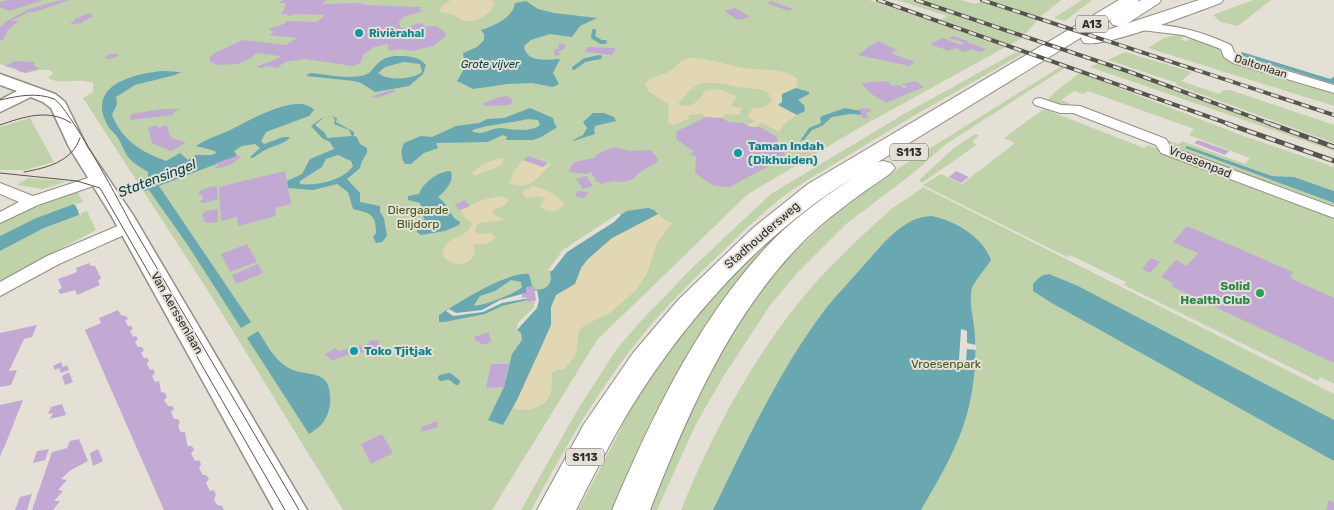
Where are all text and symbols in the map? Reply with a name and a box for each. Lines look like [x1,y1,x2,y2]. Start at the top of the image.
road number: A13 [1076,15,1108,32]
marker: Rivièrahal [353,27,365,39]
place label: Rivièrahal [369,27,424,40]
street label: Daltonlaan [1233,52,1289,81]
water label: Grote vijver [461,58,520,71]
place label: Taman Indah (Dikhuiden) [748,139,824,167]
street label: Vroesenpad [1167,143,1233,181]
road number: S113 [890,144,928,160]
marker: Taman Indah (Dikhuiden) [732,147,744,159]
water label: Statensingel [116,156,199,201]
street label: Stadhoudersweg [722,199,802,271]
park label: Diergaarde Blijdorp [387,203,449,231]
street label: Van Aerssenlaan [148,269,206,357]
place label: Solid Health Club [1180,279,1250,307]
marker: Solid Health Club [1254,287,1266,299]
place label: Toko Tjitjak [364,344,432,358]
marker: Toko Tjitjak [348,345,360,357]
park label: Vroesenpark [911,357,982,371]
road number: S113 [566,448,604,466]

